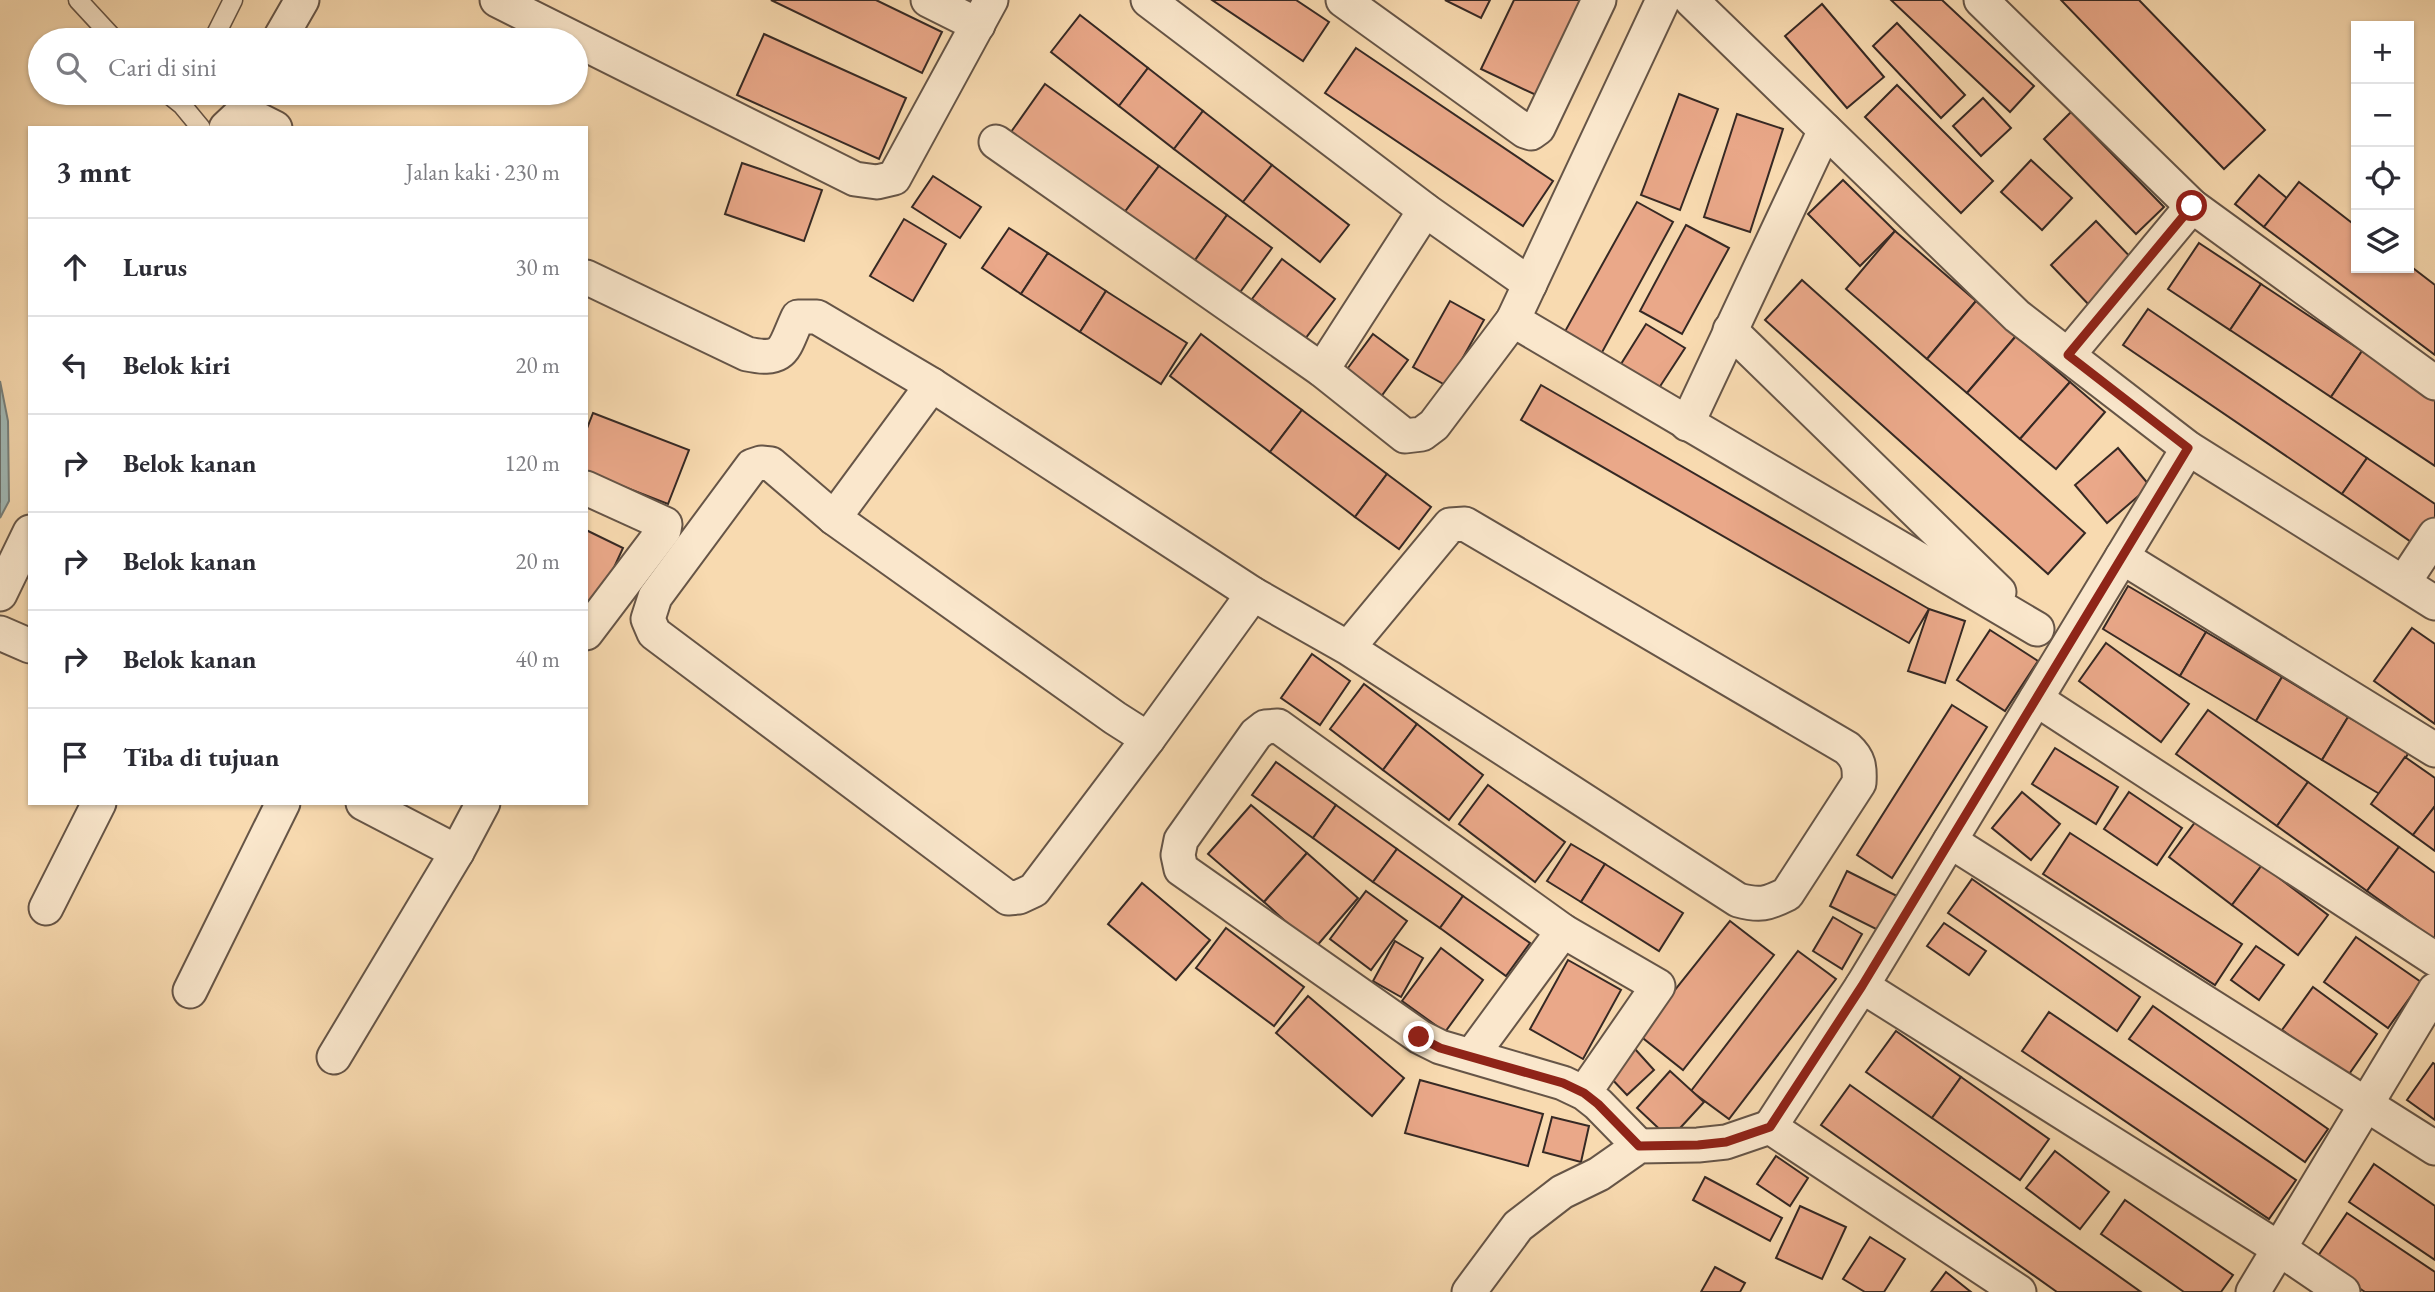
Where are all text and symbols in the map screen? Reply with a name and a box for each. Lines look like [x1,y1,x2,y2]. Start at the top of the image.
map controls [2351,21,2414,273]
button: + [2351,21,2414,84]
search box [28,28,588,105]
icon: search [52,48,90,86]
text: Cari di sini [108,50,217,84]
button: − [2351,84,2414,147]
button: locate [2351,147,2414,210]
text: 3 mnt [56,152,131,191]
text: Jalan kaki · 230 m [406,157,560,187]
route start [2176,190,2207,221]
button: layers [2351,210,2414,273]
icon: ahead [56,248,94,286]
text: Lurus [123,250,187,284]
text: 30 m [515,252,560,282]
icon: left [56,346,94,384]
text: Belok kiri [123,348,230,382]
text: 20 m [515,350,560,380]
icon: right [56,444,94,482]
text: Belok kanan [123,446,257,480]
text: 120 m [504,448,560,478]
icon: right [56,542,94,580]
text: Belok kanan [123,544,257,578]
text: 20 m [515,546,560,576]
icon: right [56,640,94,678]
text: Belok kanan [123,642,257,676]
text: 40 m [515,644,560,674]
icon: arrive [56,738,94,776]
text: Tiba di tujuan [123,740,279,774]
route end [1403,1021,1434,1052]

